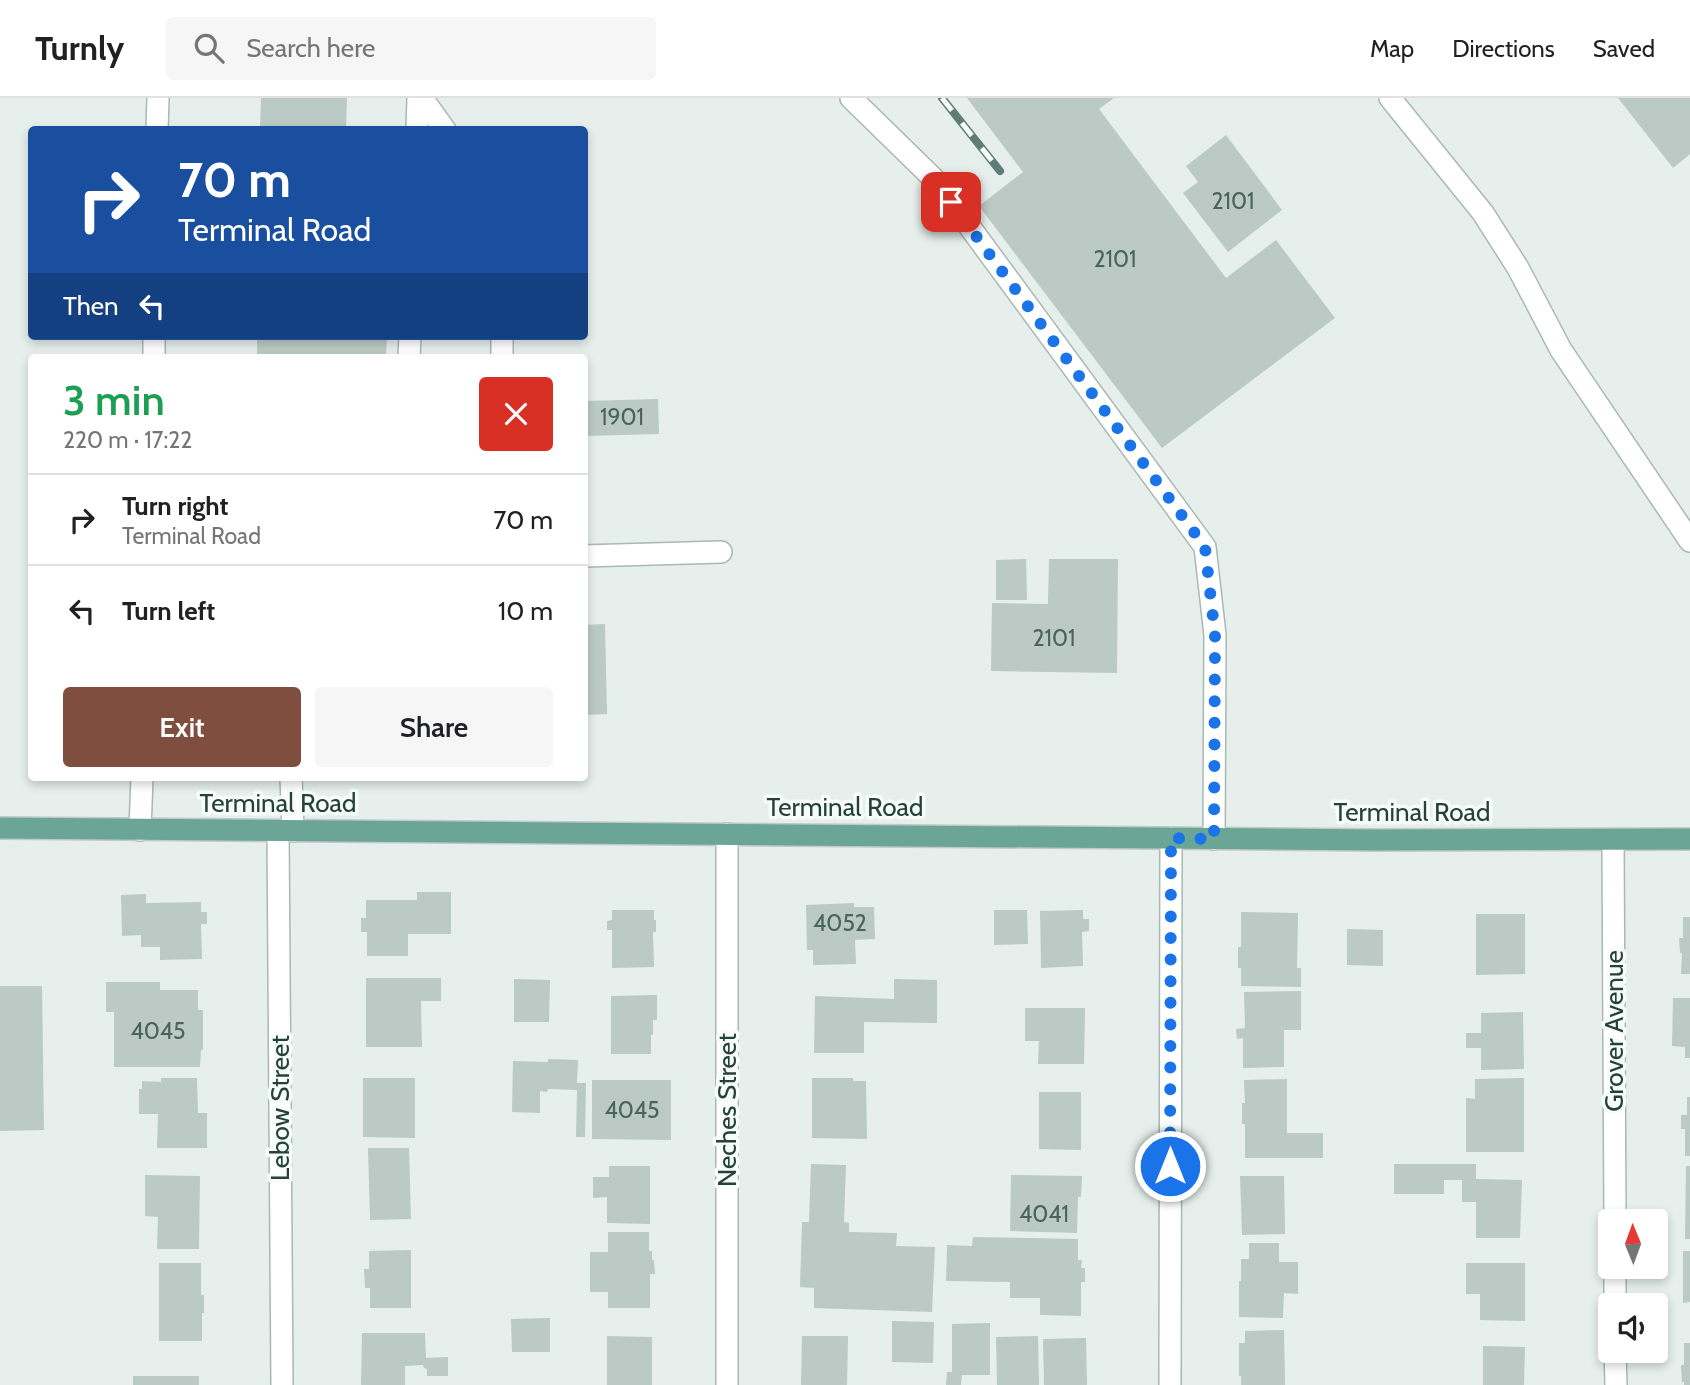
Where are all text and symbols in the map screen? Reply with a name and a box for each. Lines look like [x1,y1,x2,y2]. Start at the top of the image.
search box [166,17,656,80]
text: Turnly [35,28,124,68]
icon: search [190,29,228,67]
text: Search here [246,32,375,64]
text: Map [1370,34,1414,63]
text: Directions [1452,34,1555,63]
text: Saved [1593,34,1655,63]
text: 70 m [178,150,291,209]
icon: right [63,154,154,245]
pin [921,172,981,232]
icon: arrive [932,183,970,221]
house number: 2101 [1211,187,1255,215]
text: Terminal Road [178,210,371,249]
house number: 2101 [1093,245,1137,273]
icon: left [133,287,171,325]
text: Then [63,290,119,322]
text: 3 min [63,374,165,426]
button: close [479,377,553,451]
house number: 1901 [600,403,644,431]
text: 220 m · 17:22 [63,426,192,454]
text: Turn right [122,490,228,522]
icon: right [63,501,101,539]
text: 70 m [493,504,553,536]
text: Terminal Road [122,522,261,550]
icon: left [63,592,101,630]
text: Turn left [122,595,215,627]
text: 10 m [498,595,553,627]
house number: 2101 [1032,624,1076,652]
button: Exit [63,687,301,767]
button: Share [315,687,553,767]
street label: Terminal Road [199,787,357,819]
street label: Terminal Road [766,791,924,823]
street label: Terminal Road [1333,796,1491,828]
house number: 4052 [813,909,867,937]
street label: Grover Avenue [1598,950,1630,1112]
house number: 4045 [130,1017,186,1045]
street label: Neches Street [711,1033,743,1187]
street label: Lebow Street [264,1035,296,1181]
house number: 4045 [604,1096,660,1124]
position arrow [1133,1129,1207,1203]
house number: 4041 [1019,1200,1069,1228]
north arrow [1598,1209,1668,1279]
map controls [1598,1209,1668,1363]
button: sound [1598,1293,1668,1363]

